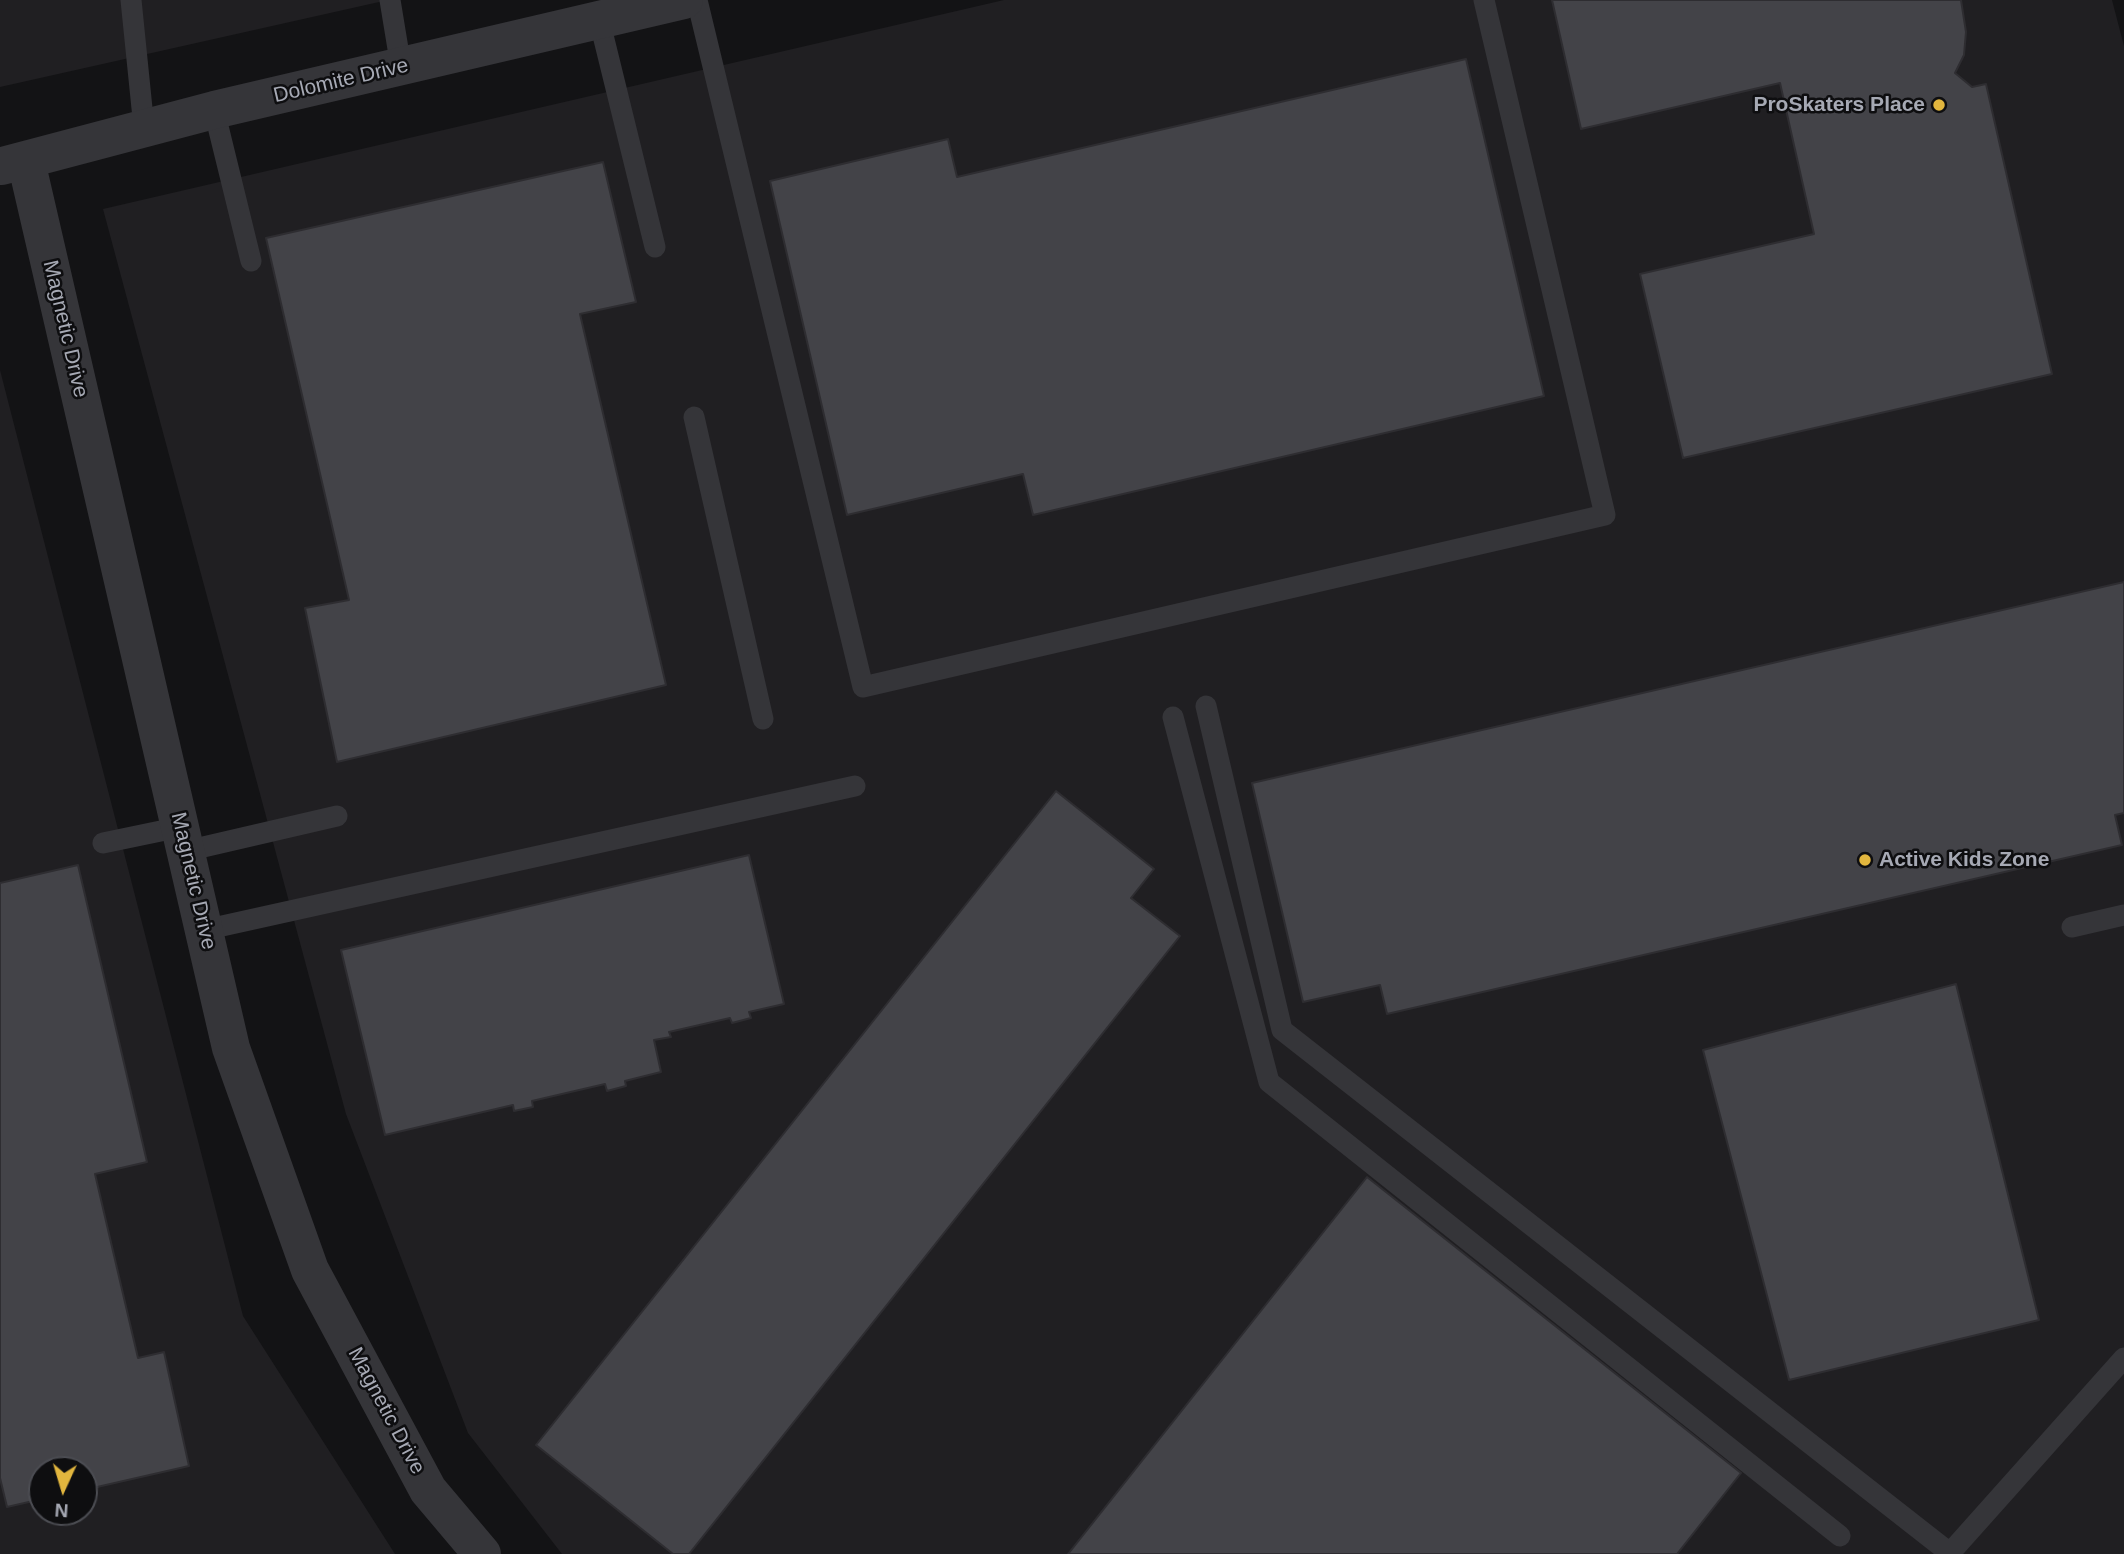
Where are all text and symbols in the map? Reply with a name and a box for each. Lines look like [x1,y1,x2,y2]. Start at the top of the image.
street label: Dolomite Drive [271,53,411,109]
place label: ProSkaters Place [1753,92,1925,118]
marker: ProSkaters Place [1931,97,1947,113]
street label: Magnetic Drive [37,258,93,400]
street label: Magnetic Drive [165,810,221,952]
place label: Active Kids Zone [1879,847,2049,873]
marker: Active Kids Zone [1857,852,1873,868]
street label: Magnetic Drive [342,1343,430,1479]
north arrow [28,1456,98,1526]
text: N [54,1499,69,1521]

